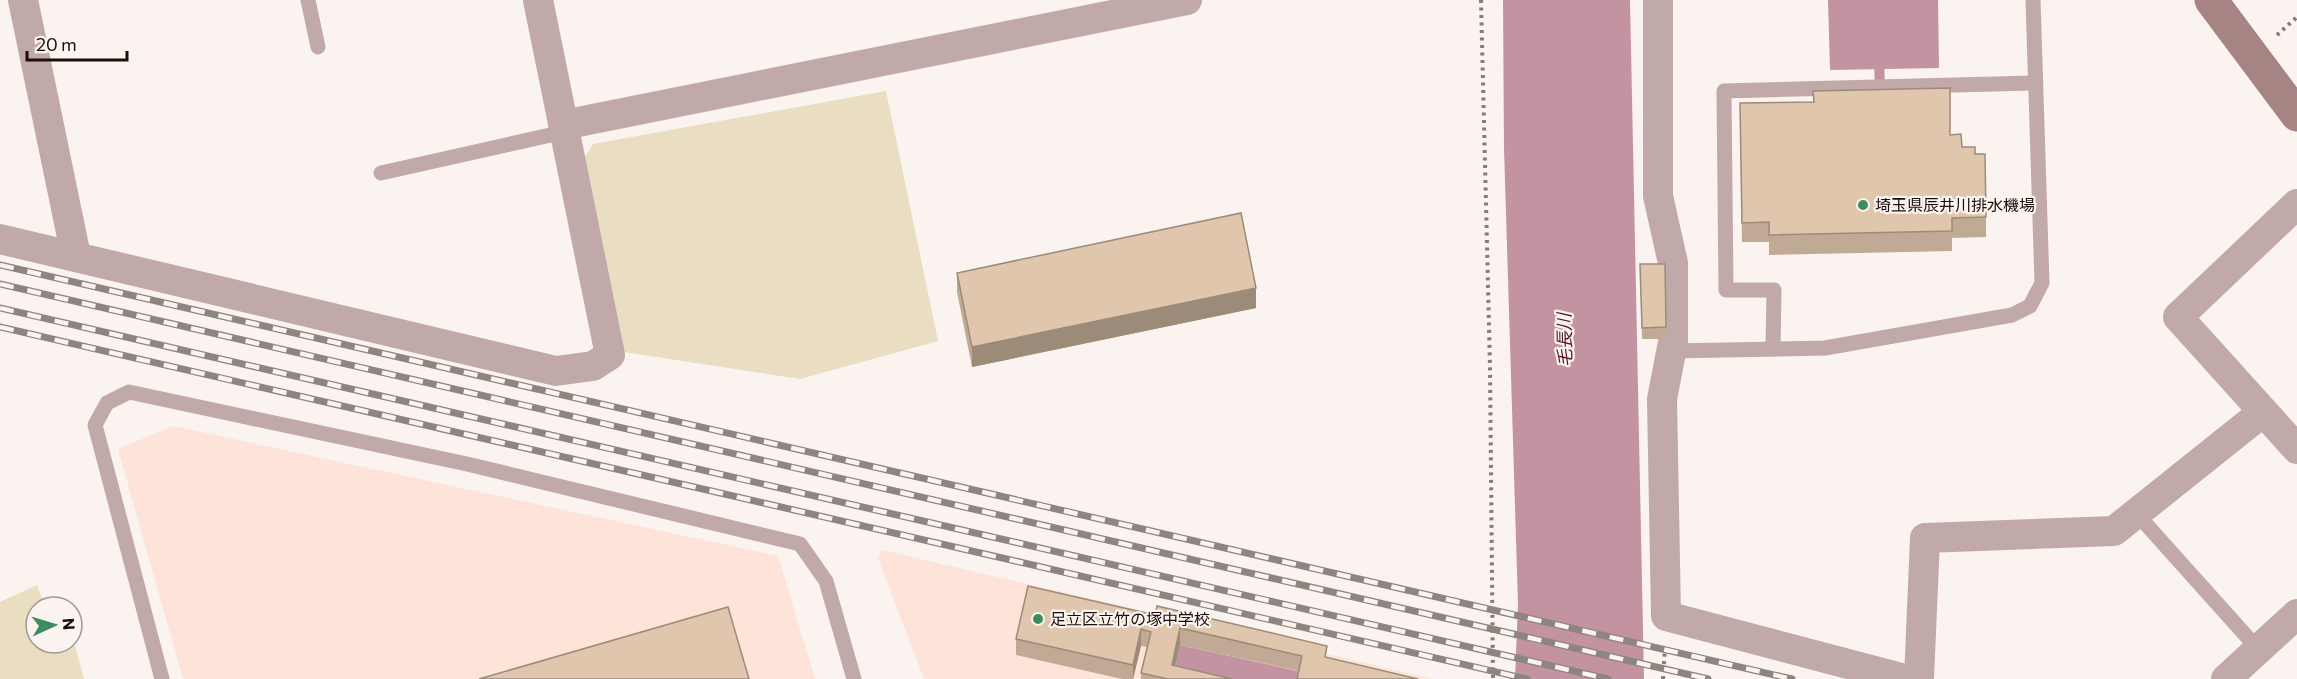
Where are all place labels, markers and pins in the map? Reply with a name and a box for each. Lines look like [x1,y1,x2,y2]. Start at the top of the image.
place label: 埼玉県辰井川排水機場 [1875,195,2035,214]
marker: 埼玉県辰井川排水機場 [1856,198,1870,212]
place label: 足立区立竹の塚中学校 [1050,609,1210,628]
marker: 足立区立竹の塚中学校 [1031,612,1045,626]

